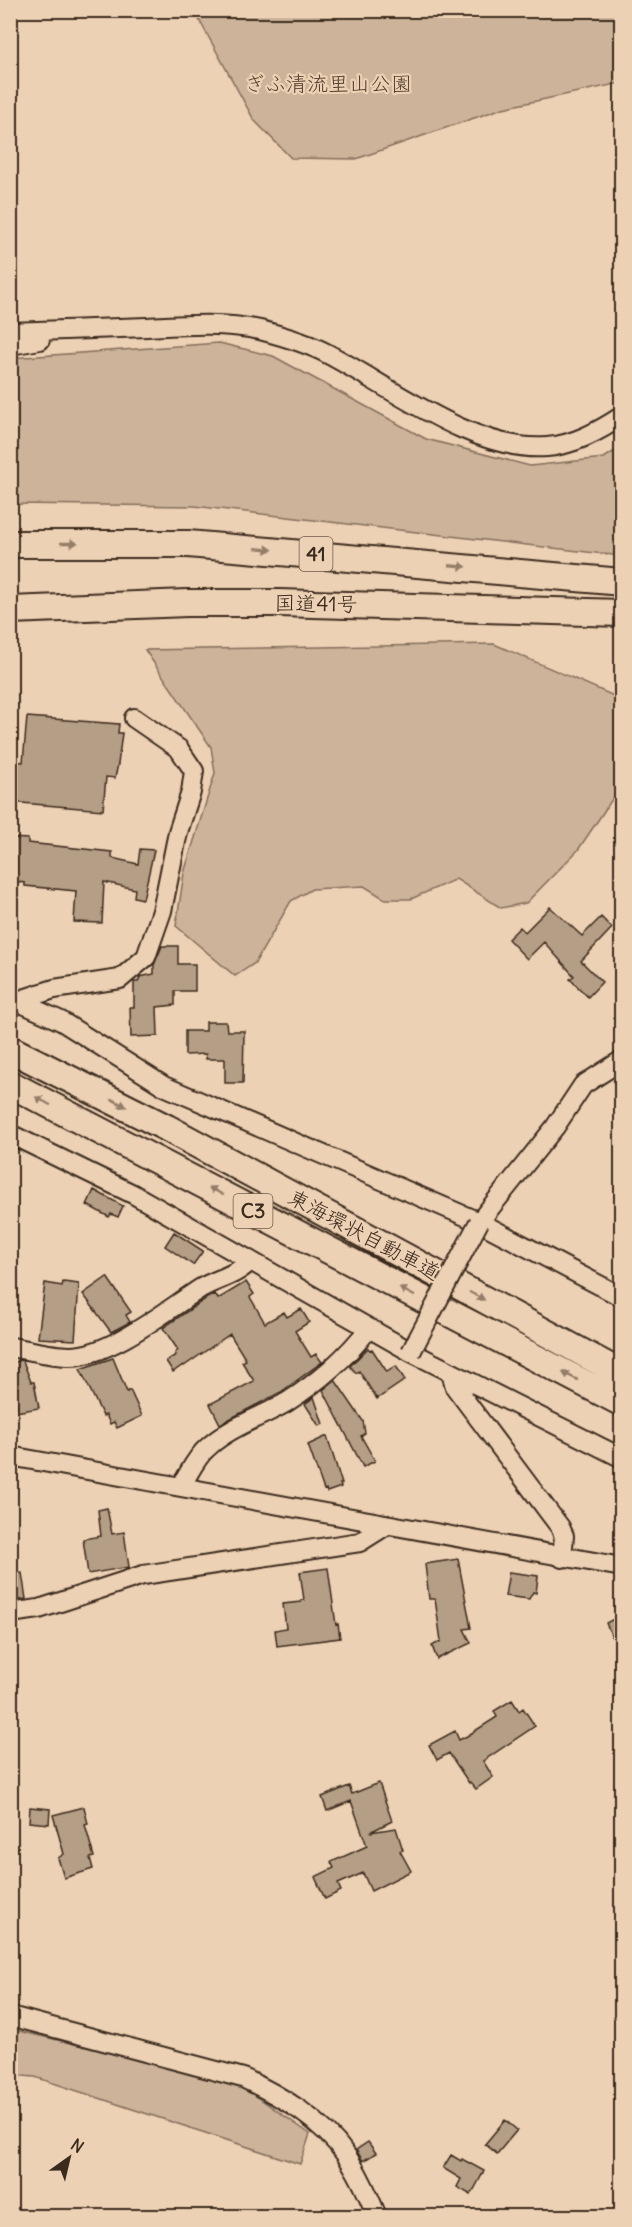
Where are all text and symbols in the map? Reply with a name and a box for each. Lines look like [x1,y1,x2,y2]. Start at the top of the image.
park label: ぎふ清流里山公園 [244,70,412,97]
road number: 41 [300,537,332,571]
one-way arrow [59,538,78,548]
one-way arrow [254,544,273,554]
one-way arrow [449,561,468,571]
street label: 国道41号 [274,589,358,618]
one-way arrow [35,1096,52,1105]
one-way arrow [110,1098,128,1108]
street label: 東海環状自動車道 [284,1183,445,1286]
one-way arrow [207,1186,224,1196]
road number: C3 [234,1194,272,1228]
one-way arrow [398,1287,416,1297]
one-way arrow [469,1291,486,1301]
one-way arrow [561,1371,578,1381]
north arrow [39,2128,99,2188]
text: N [67,2134,88,2157]

